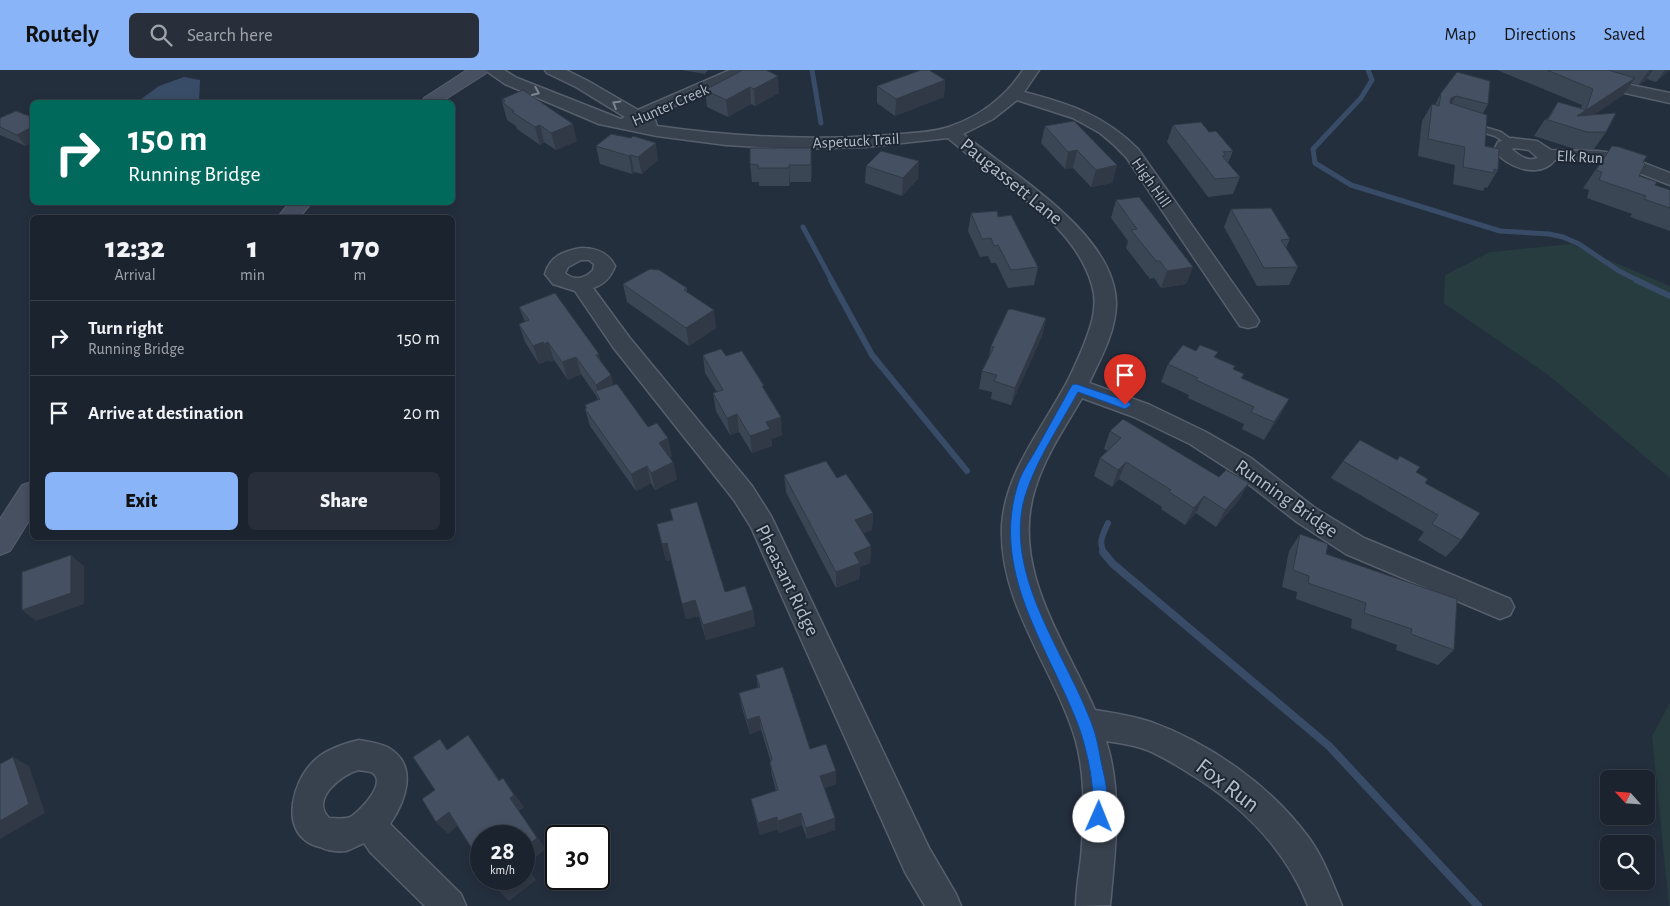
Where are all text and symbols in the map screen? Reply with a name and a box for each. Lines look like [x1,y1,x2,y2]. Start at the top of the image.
search box [129,13,479,58]
icon: search [147,21,175,49]
text: Routely [25,23,99,47]
text: Search here [187,26,273,45]
text: Map [1445,26,1476,44]
text: Directions [1504,26,1576,44]
text: Saved [1604,26,1645,44]
street label: Hunter Creek [630,81,712,129]
one-way arrow [531,85,540,96]
one-way arrow [613,101,622,111]
icon: right [45,120,110,185]
text: 150 m [128,122,208,157]
street label: Aspetuck Trail [812,131,900,151]
street label: Paugassett Lane [956,135,1066,229]
street label: Elk Run [1556,148,1604,166]
street label: High Hill [1128,155,1174,210]
text: Running Bridge [128,163,261,185]
text: 12:32 [105,233,165,263]
text: 1 [247,233,258,263]
text: 170 [340,233,380,263]
text: Arrival [114,267,156,283]
text: min [240,267,265,283]
text: m [354,267,366,283]
text: Turn right [88,319,163,338]
icon: right [45,324,73,352]
text: 150 m [397,329,440,348]
text: Running Bridge [88,341,184,357]
pin [1104,354,1146,405]
icon: arrive [1111,361,1139,389]
icon: arrive [45,399,73,427]
text: Arrive at destination [88,404,244,423]
text: 20 m [403,404,440,423]
street label: Running Bridge [1231,456,1342,542]
button: Exit [45,472,238,530]
button: Share [248,472,440,530]
street label: Pheasant Ridge [752,522,823,639]
street label: Fox Run [1191,754,1264,817]
north arrow [1600,770,1655,825]
map controls [1600,770,1655,890]
position arrow [1072,790,1124,842]
speed limit sign: 30 [545,825,610,890]
button: search [1600,835,1655,890]
text: 28 [490,839,515,864]
text: km/h [490,864,515,876]

